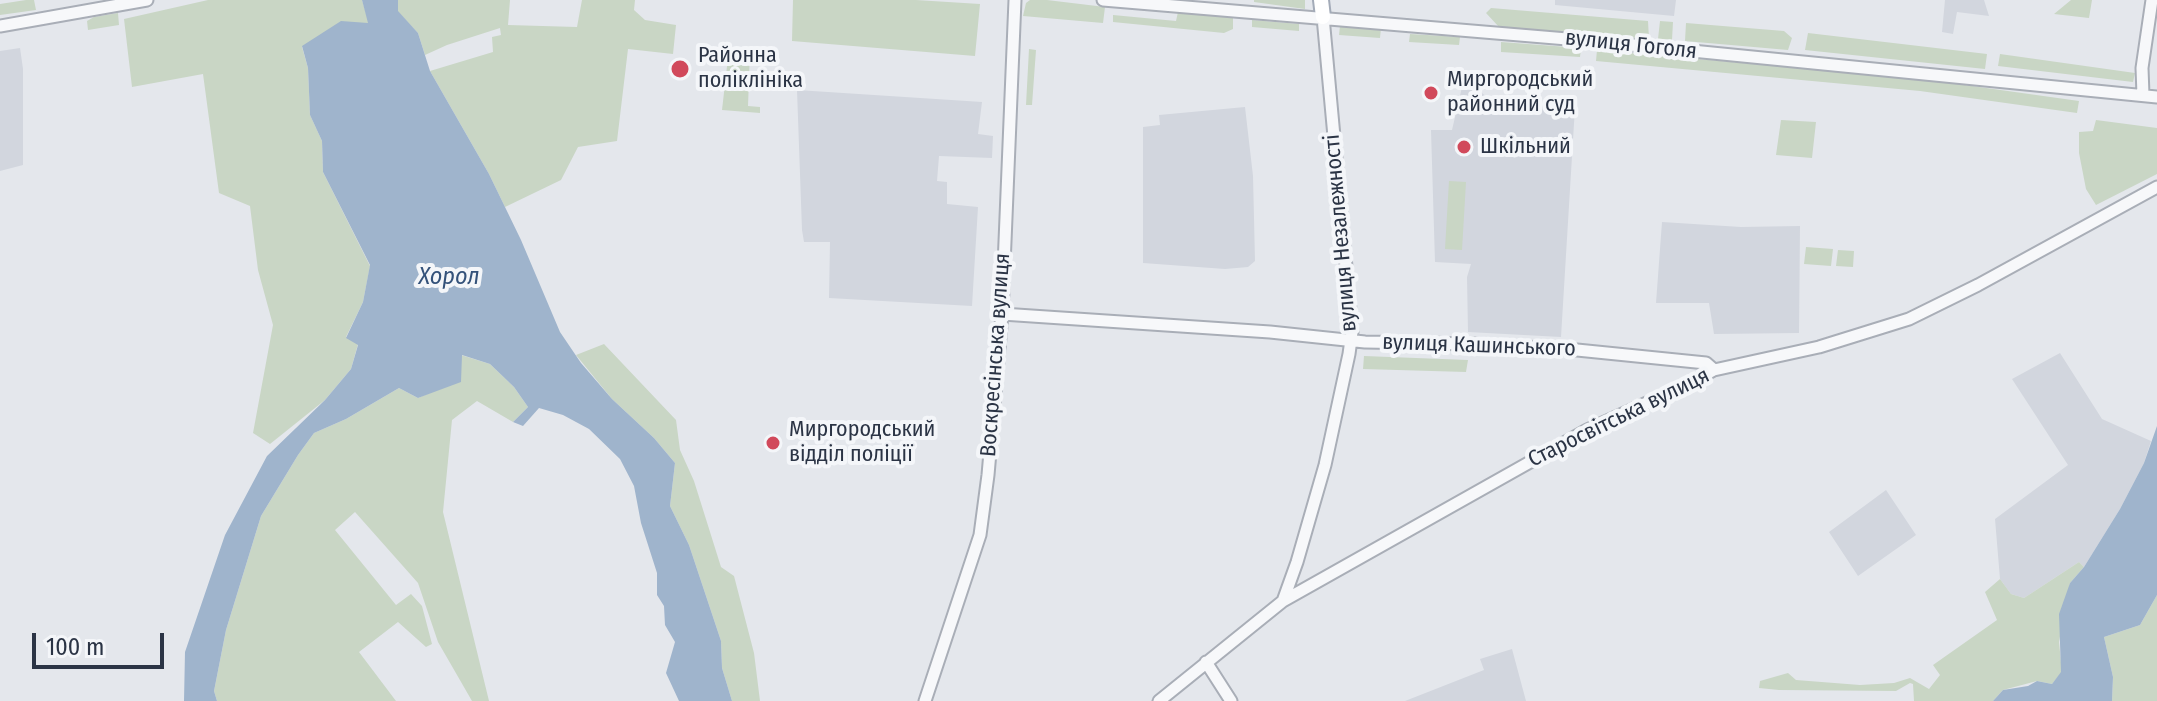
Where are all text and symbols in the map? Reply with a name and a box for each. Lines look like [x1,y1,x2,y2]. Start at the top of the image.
street label: вулиця Гоголя [1564,25,1698,65]
place label: Районна поліклініка [698,43,803,94]
marker: Районна поліклініка [669,58,691,80]
place label: Миргородський районний суд [1447,67,1593,118]
marker: Миргородський районний суд [1422,84,1440,102]
street label: вулиця Незалежності [1319,133,1363,333]
place label: Шкільний [1480,134,1571,160]
marker: Шкільний [1455,138,1473,156]
street label: Воскресінська вулиця [976,252,1016,458]
water label: Хорол [418,263,480,291]
street label: вулиця Кашинського [1382,329,1576,363]
street label: Старосвітська вулиця [1524,363,1714,473]
place label: Миргородський відділ поліції [789,417,935,468]
marker: Миргородський відділ поліції [764,434,782,452]
scale bar [36,617,168,667]
text: 100 m [46,633,104,661]

